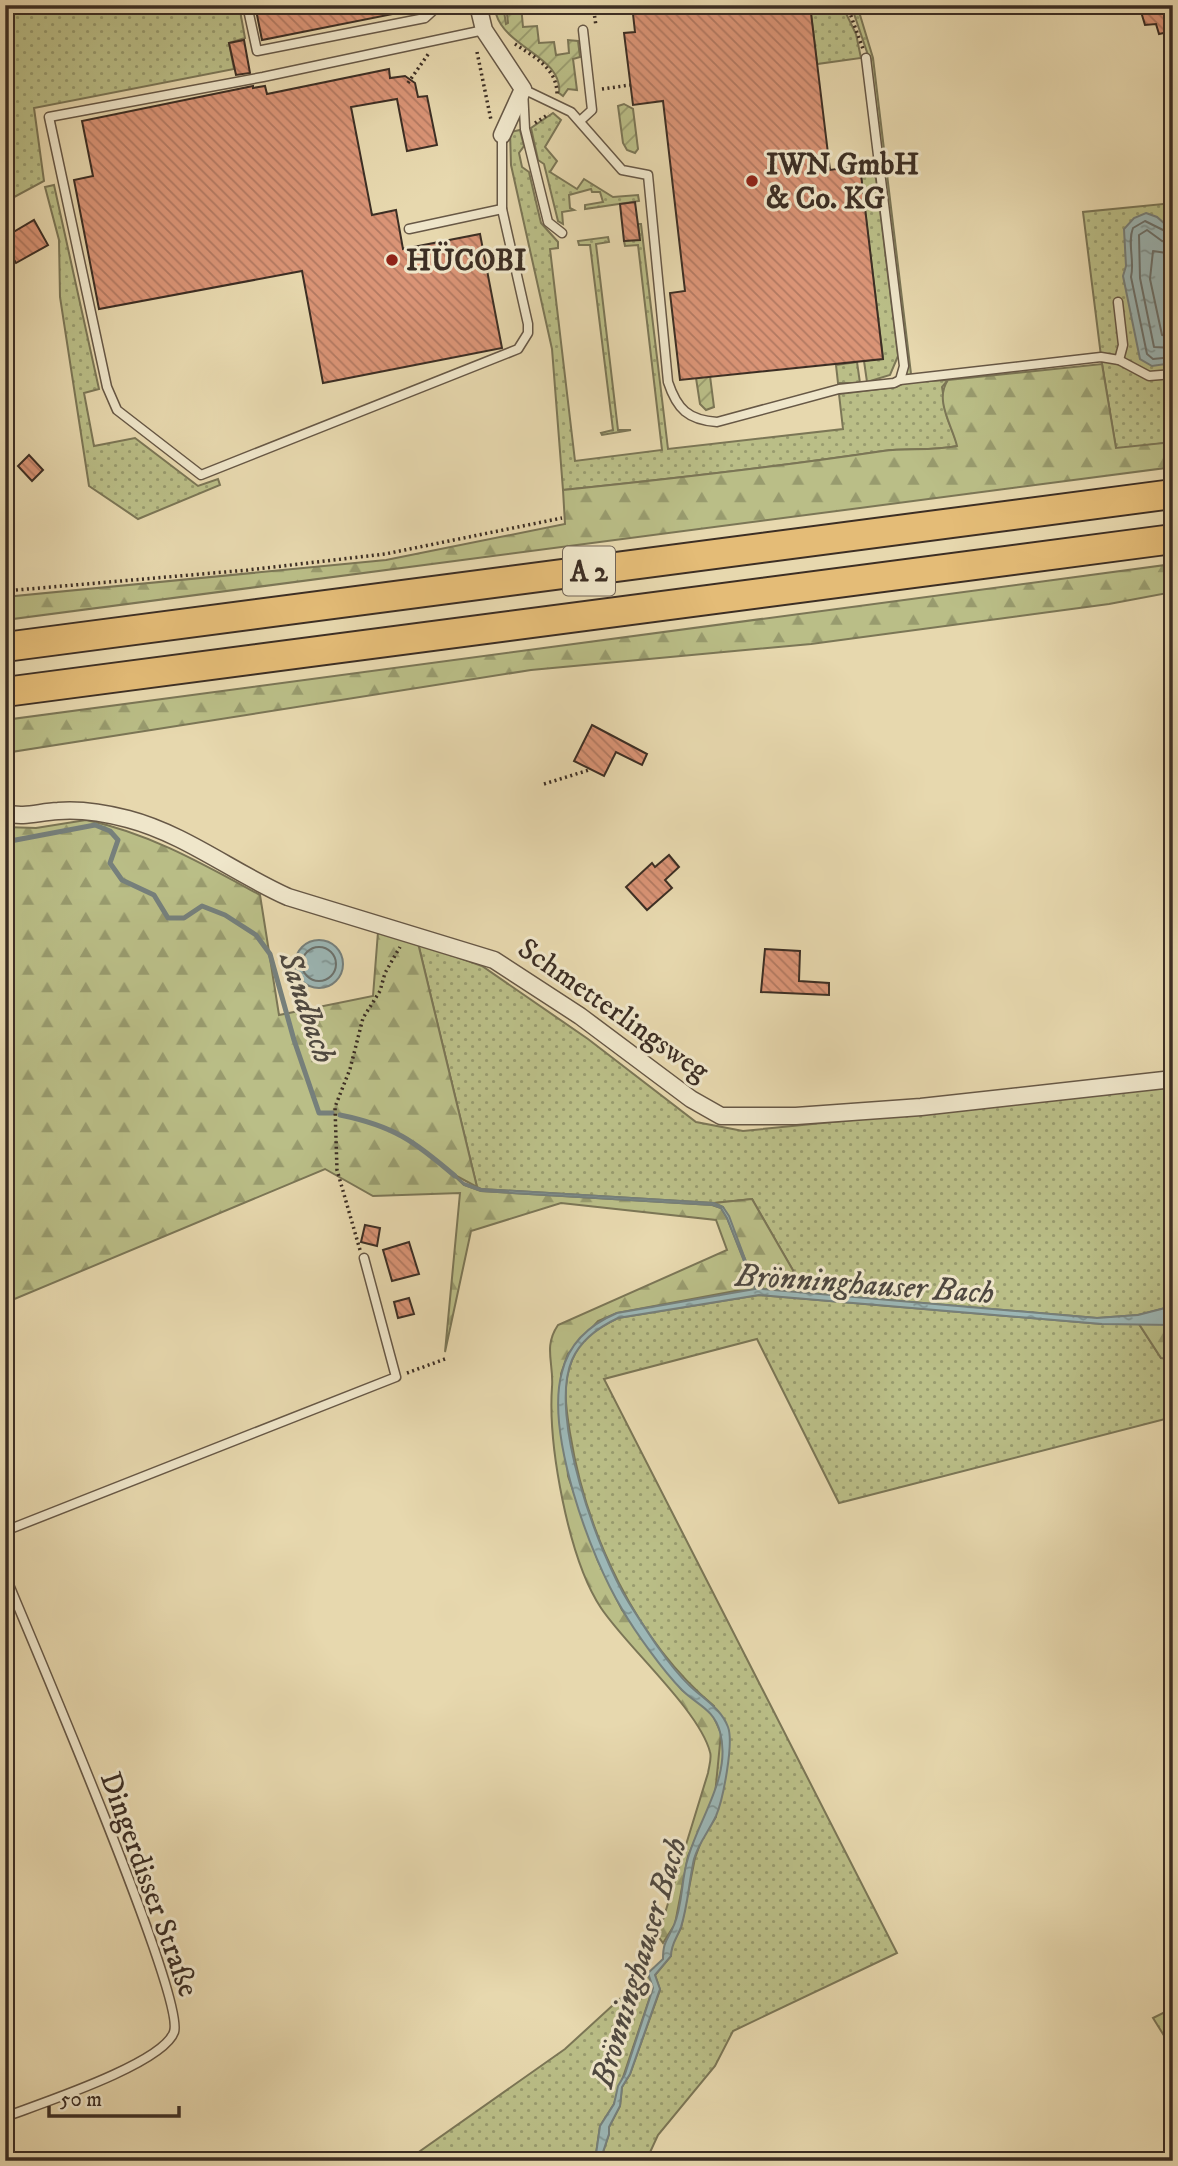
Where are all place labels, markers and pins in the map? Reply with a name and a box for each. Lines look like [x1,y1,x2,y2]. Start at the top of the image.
place label: IWN GmbH & Co. KG [766,147,919,218]
marker: IWN GmbH & Co. KG [744,173,760,189]
place label: HÜCOBI [406,241,526,280]
marker: HÜCOBI [384,252,400,268]

